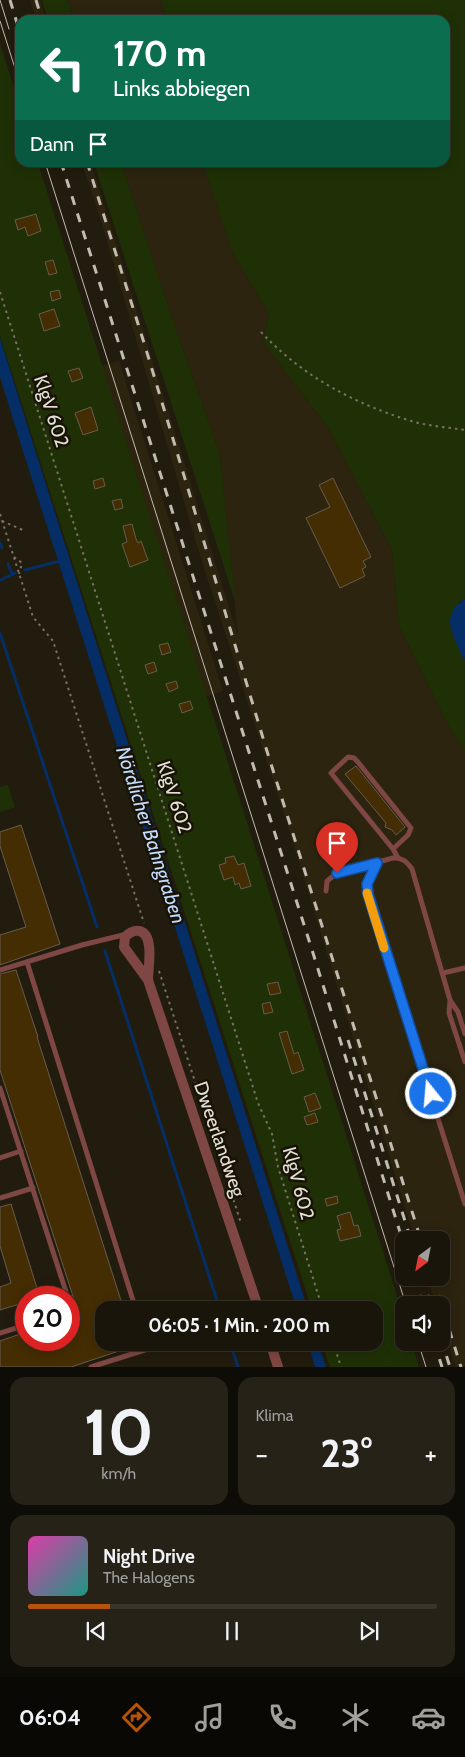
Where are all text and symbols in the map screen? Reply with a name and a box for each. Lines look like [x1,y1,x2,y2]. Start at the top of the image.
text: 170 m [113,32,206,75]
icon: left [30,35,95,100]
text: Links abbiegen [113,75,250,102]
icon: arrive [84,130,112,158]
text: Dann [30,133,74,156]
street label: KlgV 602 [29,372,74,450]
water label: Nördlicher Bahngraben [111,743,191,927]
street label: KlgV 602 [152,758,197,836]
pin [316,822,358,873]
icon: arrive [323,829,351,857]
position arrow [404,1067,456,1119]
street label: Dweerlandweg [189,1078,250,1200]
street label: KlgV 602 [278,1144,319,1222]
north arrow [395,1231,450,1286]
map controls [395,1231,450,1351]
speed limit sign: 20 [15,1286,80,1351]
button: sound [395,1296,450,1351]
text: 06:05 · 1 Min. · 200 m [148,1314,330,1337]
text: 10 [84,1392,154,1471]
text: Klima [256,1406,293,1425]
text: 23° [320,1430,372,1477]
text: − [256,1437,268,1471]
text: + [425,1437,437,1471]
text: km/h [101,1464,136,1483]
text: Night Drive [103,1545,195,1568]
text: The Halogens [103,1568,195,1587]
icon: previous [82,1617,110,1645]
icon: pause [218,1617,246,1645]
icon: next [355,1617,383,1645]
icon: directions [119,1700,154,1735]
icon: music [192,1700,227,1735]
icon: phone [265,1700,300,1735]
icon: climate [338,1700,373,1735]
icon: car [411,1700,446,1735]
text: 06:04 [19,1704,81,1731]

